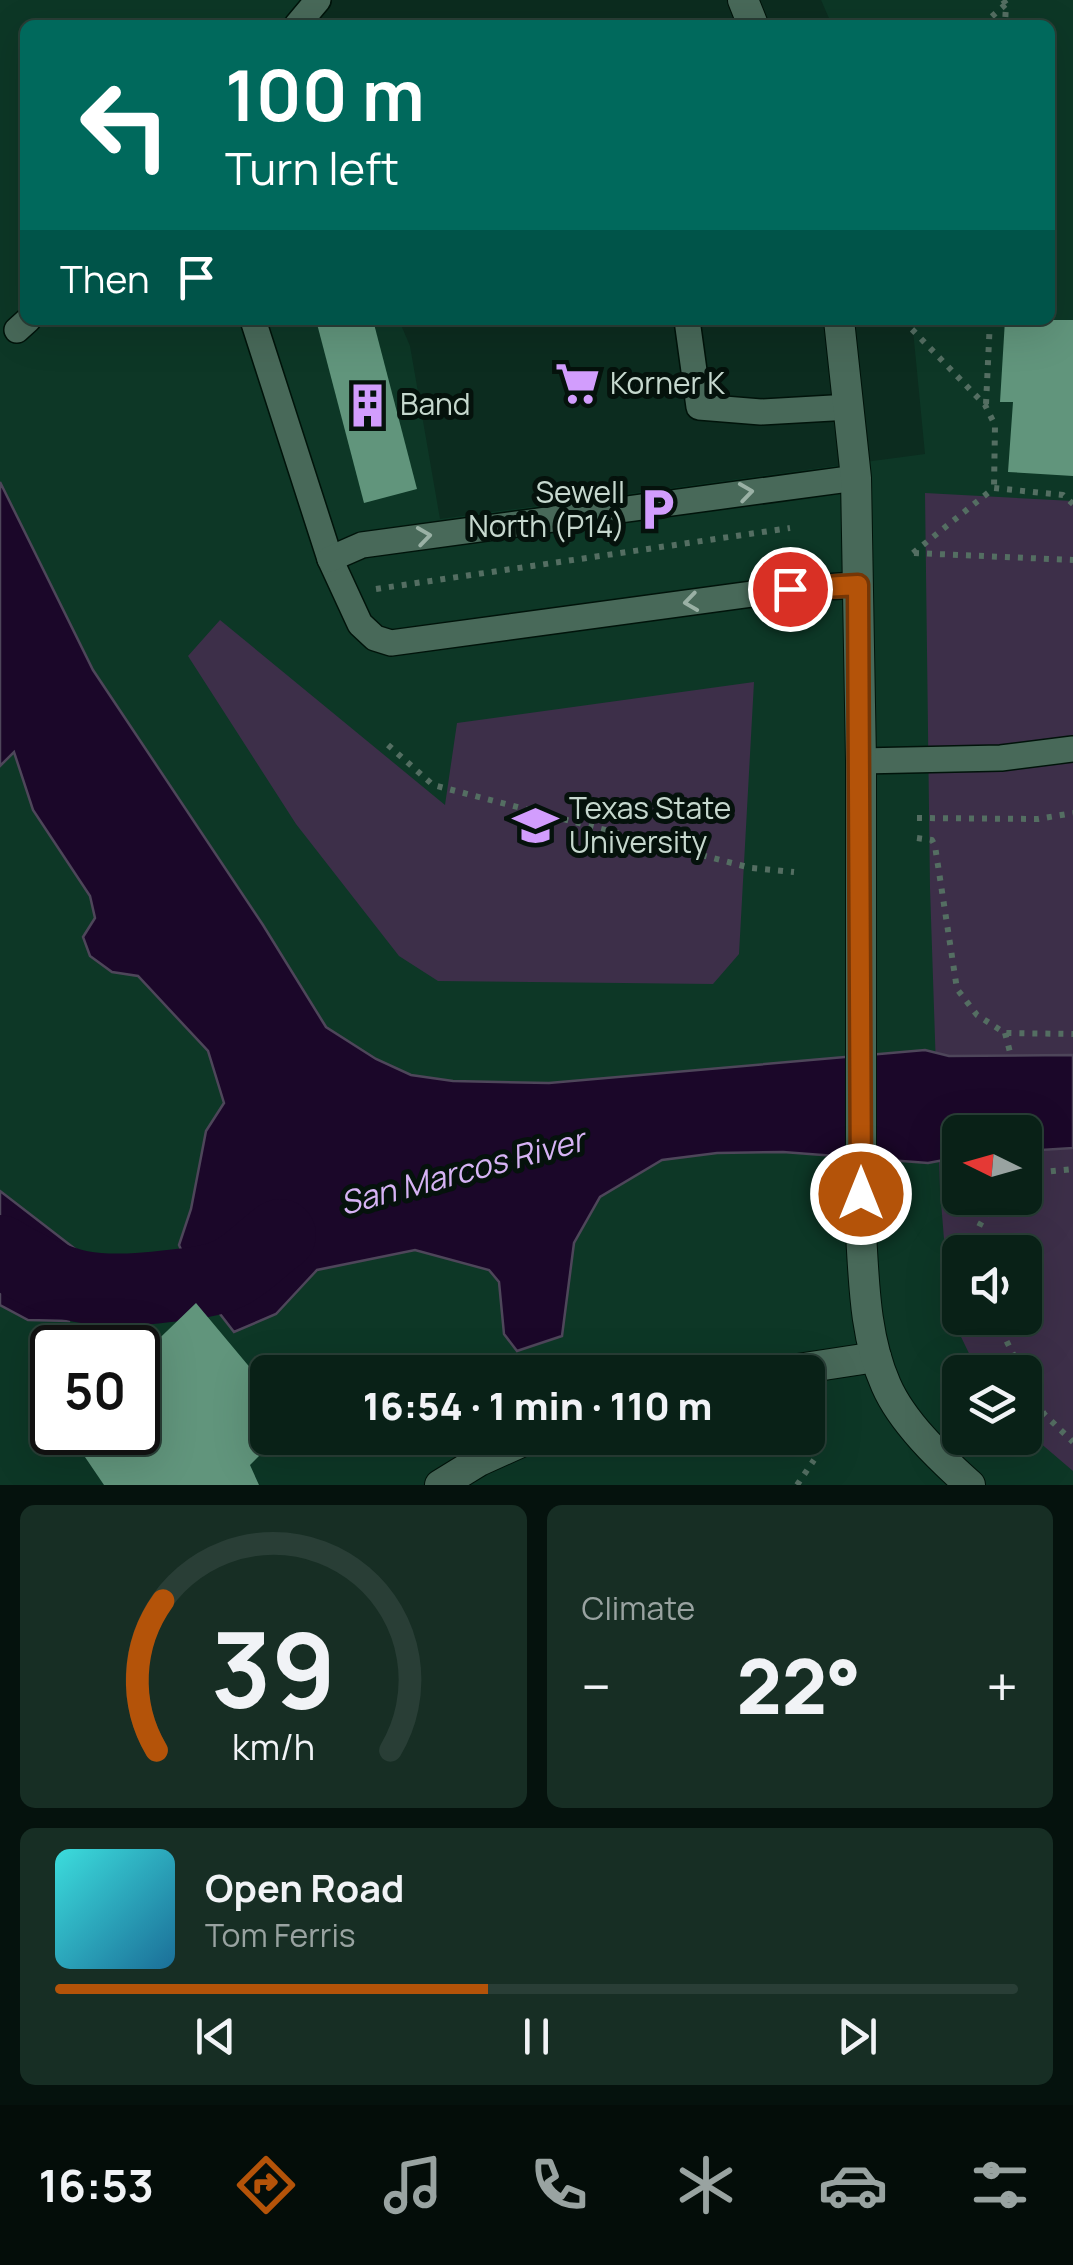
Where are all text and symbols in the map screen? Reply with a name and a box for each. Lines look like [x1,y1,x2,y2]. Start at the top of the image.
text: 100 m [225,46,425,142]
icon: left [60,60,190,190]
text: Turn left [225,137,399,199]
icon: arrive [169,250,224,305]
text: Then [60,252,149,304]
supermarket icon: Korner K [553,360,601,408]
place label: Korner K [610,362,725,403]
building icon: Band [343,381,391,429]
place label: Band [400,383,471,424]
place label: Sewell North (P14) [468,471,625,546]
one-way arrow [737,483,754,504]
parking icon: Sewell North (P14) [634,486,682,534]
one-way arrow [415,527,432,548]
pin [748,547,833,632]
icon: arrive [763,562,818,617]
one-way arrow [683,591,699,612]
place label: Texas State University [569,787,731,862]
school or university icon: Texas State University [512,802,560,850]
north arrow [942,1115,1042,1215]
map controls [942,1115,1042,1455]
water label: San Marcos River [335,1116,593,1225]
position arrow [809,1142,913,1246]
button: sound [942,1235,1042,1335]
speed limit sign: 50 [30,1325,160,1455]
button: layers [942,1355,1042,1455]
text: 16:54 · 1 min · 110 m [363,1379,712,1431]
text: Climate [582,1586,695,1630]
text: 39 [211,1597,336,1739]
text: 22° [737,1634,861,1737]
text: − [582,1648,611,1724]
text: + [986,1648,1018,1724]
text: km/h [232,1722,315,1771]
text: Open Road [205,1861,404,1913]
text: Tom Ferris [205,1913,356,1957]
icon: previous [188,2009,243,2064]
icon: pause [509,2009,564,2064]
icon: next [830,2009,885,2064]
icon: directions [231,2150,301,2220]
icon: music [378,2150,448,2220]
icon: phone [524,2150,594,2220]
icon: climate [671,2150,741,2220]
icon: car [818,2150,888,2220]
icon: filters [965,2150,1035,2220]
text: 16:53 [38,2154,154,2216]

